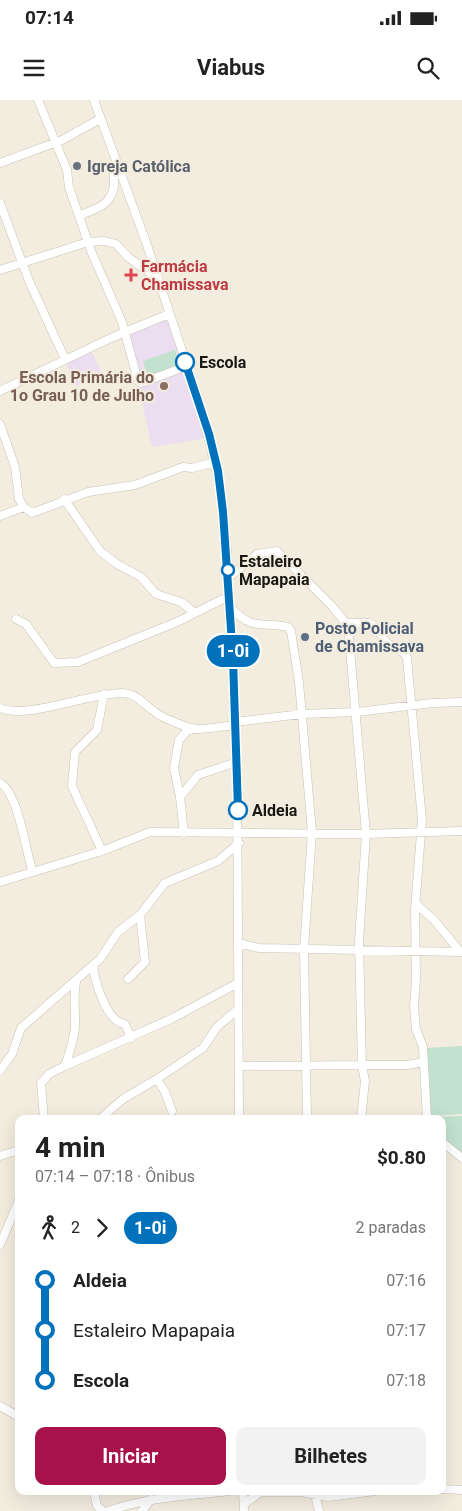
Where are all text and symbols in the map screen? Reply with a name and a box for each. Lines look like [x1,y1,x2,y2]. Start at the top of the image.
text: 07:14 [25,6,74,29]
icon: menu [20,54,48,82]
icon: search [414,54,442,82]
text: Viabus [197,55,265,80]
place label: Igreja Católica [87,157,191,176]
marker: Igreja Católica [71,160,83,172]
place label: Farmácia Chamissava [141,257,229,294]
marker: Farmácia Chamissava [125,269,137,281]
marker: Escola [175,352,195,372]
place label: Escola [199,353,247,372]
place label: Escola Primária do 1o Grau 10 de Julho [10,368,154,405]
marker: Escola Primária do 1o Grau 10 de Julho [158,380,170,392]
place label: Estaleiro Mapapaia [239,552,310,589]
marker: Estaleiro Mapapaia [221,563,235,577]
place label: Posto Policial de Chamissava [315,619,425,656]
marker: Posto Policial de Chamissava [299,631,311,643]
line badge: 1-0i [198,635,268,667]
text: 1-0i [217,640,249,661]
marker: Aldeia [228,800,248,820]
place label: Aldeia [252,801,298,820]
text: 4 min [35,1131,105,1164]
text: $0.80 [377,1146,426,1169]
text: 07:14 – 07:18 · Ônibus [35,1167,195,1186]
icon: walk [35,1214,63,1242]
icon: forward [88,1214,116,1242]
text: 1-0i [134,1217,167,1238]
text: 2 [71,1218,80,1237]
text: 2 paradas [356,1218,426,1237]
text: Aldeia [73,1269,127,1292]
text: 07:16 [386,1271,426,1290]
text: Estaleiro Mapapaia [73,1319,235,1342]
text: 07:17 [386,1321,426,1340]
text: Escola [73,1369,129,1392]
text: 07:18 [386,1371,426,1390]
button: Iniciar [35,1427,226,1485]
button: Bilhetes [236,1427,426,1485]

